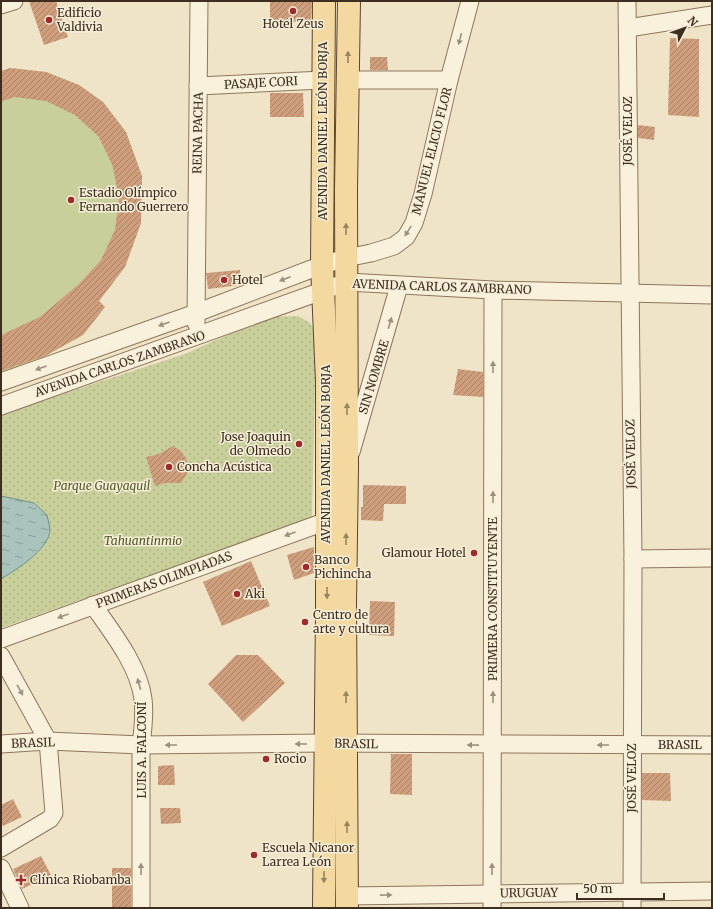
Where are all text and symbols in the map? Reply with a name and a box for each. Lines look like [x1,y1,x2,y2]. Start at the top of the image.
place label: Edificio Valdivia [56,5,103,34]
marker: Hotel Zeus [288,6,298,16]
north arrow [665,8,705,48]
text: N [684,14,701,30]
marker: Edificio Valdivia [44,15,54,25]
place label: Hotel Zeus [262,16,324,31]
one-way arrow [457,33,463,45]
street label: AVENIDA DANIEL LEÓN BORJA [315,41,330,221]
one-way arrow [345,50,351,63]
street label: PASAJE CORI [224,73,298,92]
street label: MANUEL ELICIO FLOR [408,85,455,216]
street label: REINA PACHA [189,91,206,174]
street label: JOSÉ VELOZ [620,96,635,167]
place label: Estadio Olímpico Fernando Guerrero [79,185,188,214]
marker: Estadio Olímpico Fernando Guerrero [66,195,76,205]
one-way arrow [343,222,349,235]
one-way arrow [405,226,412,237]
place label: Hotel [232,272,263,287]
marker: Hotel [219,275,229,285]
one-way arrow [279,276,291,282]
street label: AVENIDA CARLOS ZAMBRANO [351,276,532,297]
one-way arrow [387,316,393,328]
one-way arrow [157,322,169,328]
street label: AVENIDA CARLOS ZAMBRANO [32,327,207,400]
street label: SIN NOMBRE [355,337,392,416]
one-way arrow [490,360,496,373]
street label: AVENIDA DANIEL LEÓN BORJA [318,364,333,544]
one-way arrow [35,365,47,371]
one-way arrow [344,402,350,415]
street label: JOSÉ VELOZ [622,419,639,490]
place label: Jose Joaquin de Olmedo [220,429,291,458]
marker: Jose Joaquin de Olmedo [294,439,304,449]
place label: Concha Acústica [177,459,272,474]
marker: Concha Acústica [164,462,174,472]
park label: Parque Guayaquil [54,478,151,493]
one-way arrow [490,490,496,503]
street label: PRIMERA CONSTITUYENTE [485,517,500,681]
one-way arrow [284,531,296,537]
one-way arrow [343,532,349,545]
park label: Tahuantinmio [104,533,182,548]
place label: Glamour Hotel [382,545,466,560]
street label: PRIMERAS OLIMPIADAS [94,548,234,611]
marker: Glamour Hotel [469,548,479,558]
place label: Banco Pichincha [314,552,372,581]
marker: Banco Pichincha [301,562,311,572]
place label: Aki [244,586,265,601]
one-way arrow [324,587,330,600]
marker: Aki [232,589,242,599]
place label: Centro de arte y cultura [313,607,390,636]
one-way arrow [56,614,68,620]
marker: Centro de arte y cultura [300,617,310,627]
one-way arrow [136,677,142,689]
one-way arrow [16,684,23,696]
one-way arrow [343,690,349,703]
one-way arrow [490,690,496,703]
street label: LUIS A. FALCONÍ [134,701,149,798]
street label: BRASIL [11,734,56,751]
street label: BRASIL [334,736,379,751]
street label: BRASIL [658,737,703,752]
one-way arrow [294,741,307,747]
one-way arrow [164,742,177,748]
one-way arrow [466,742,479,748]
one-way arrow [596,742,609,748]
street label: JOSÉ VELOZ [624,743,639,814]
place label: Rocio [274,751,306,766]
marker: Rocio [261,754,271,764]
one-way arrow [343,821,350,833]
place label: Escuela Nicanor Larrea León [262,840,355,869]
marker: Escuela Nicanor Larrea León [249,850,259,860]
one-way arrow [138,862,144,875]
one-way arrow [489,862,495,875]
one-way arrow [321,871,327,884]
place label: Clínica Riobamba [30,872,132,887]
marker: Clínica Riobamba [15,874,27,886]
scale bar [577,875,664,901]
text: 50 m [583,881,612,896]
street label: URUGUAY [500,884,559,901]
one-way arrow [380,892,392,899]

